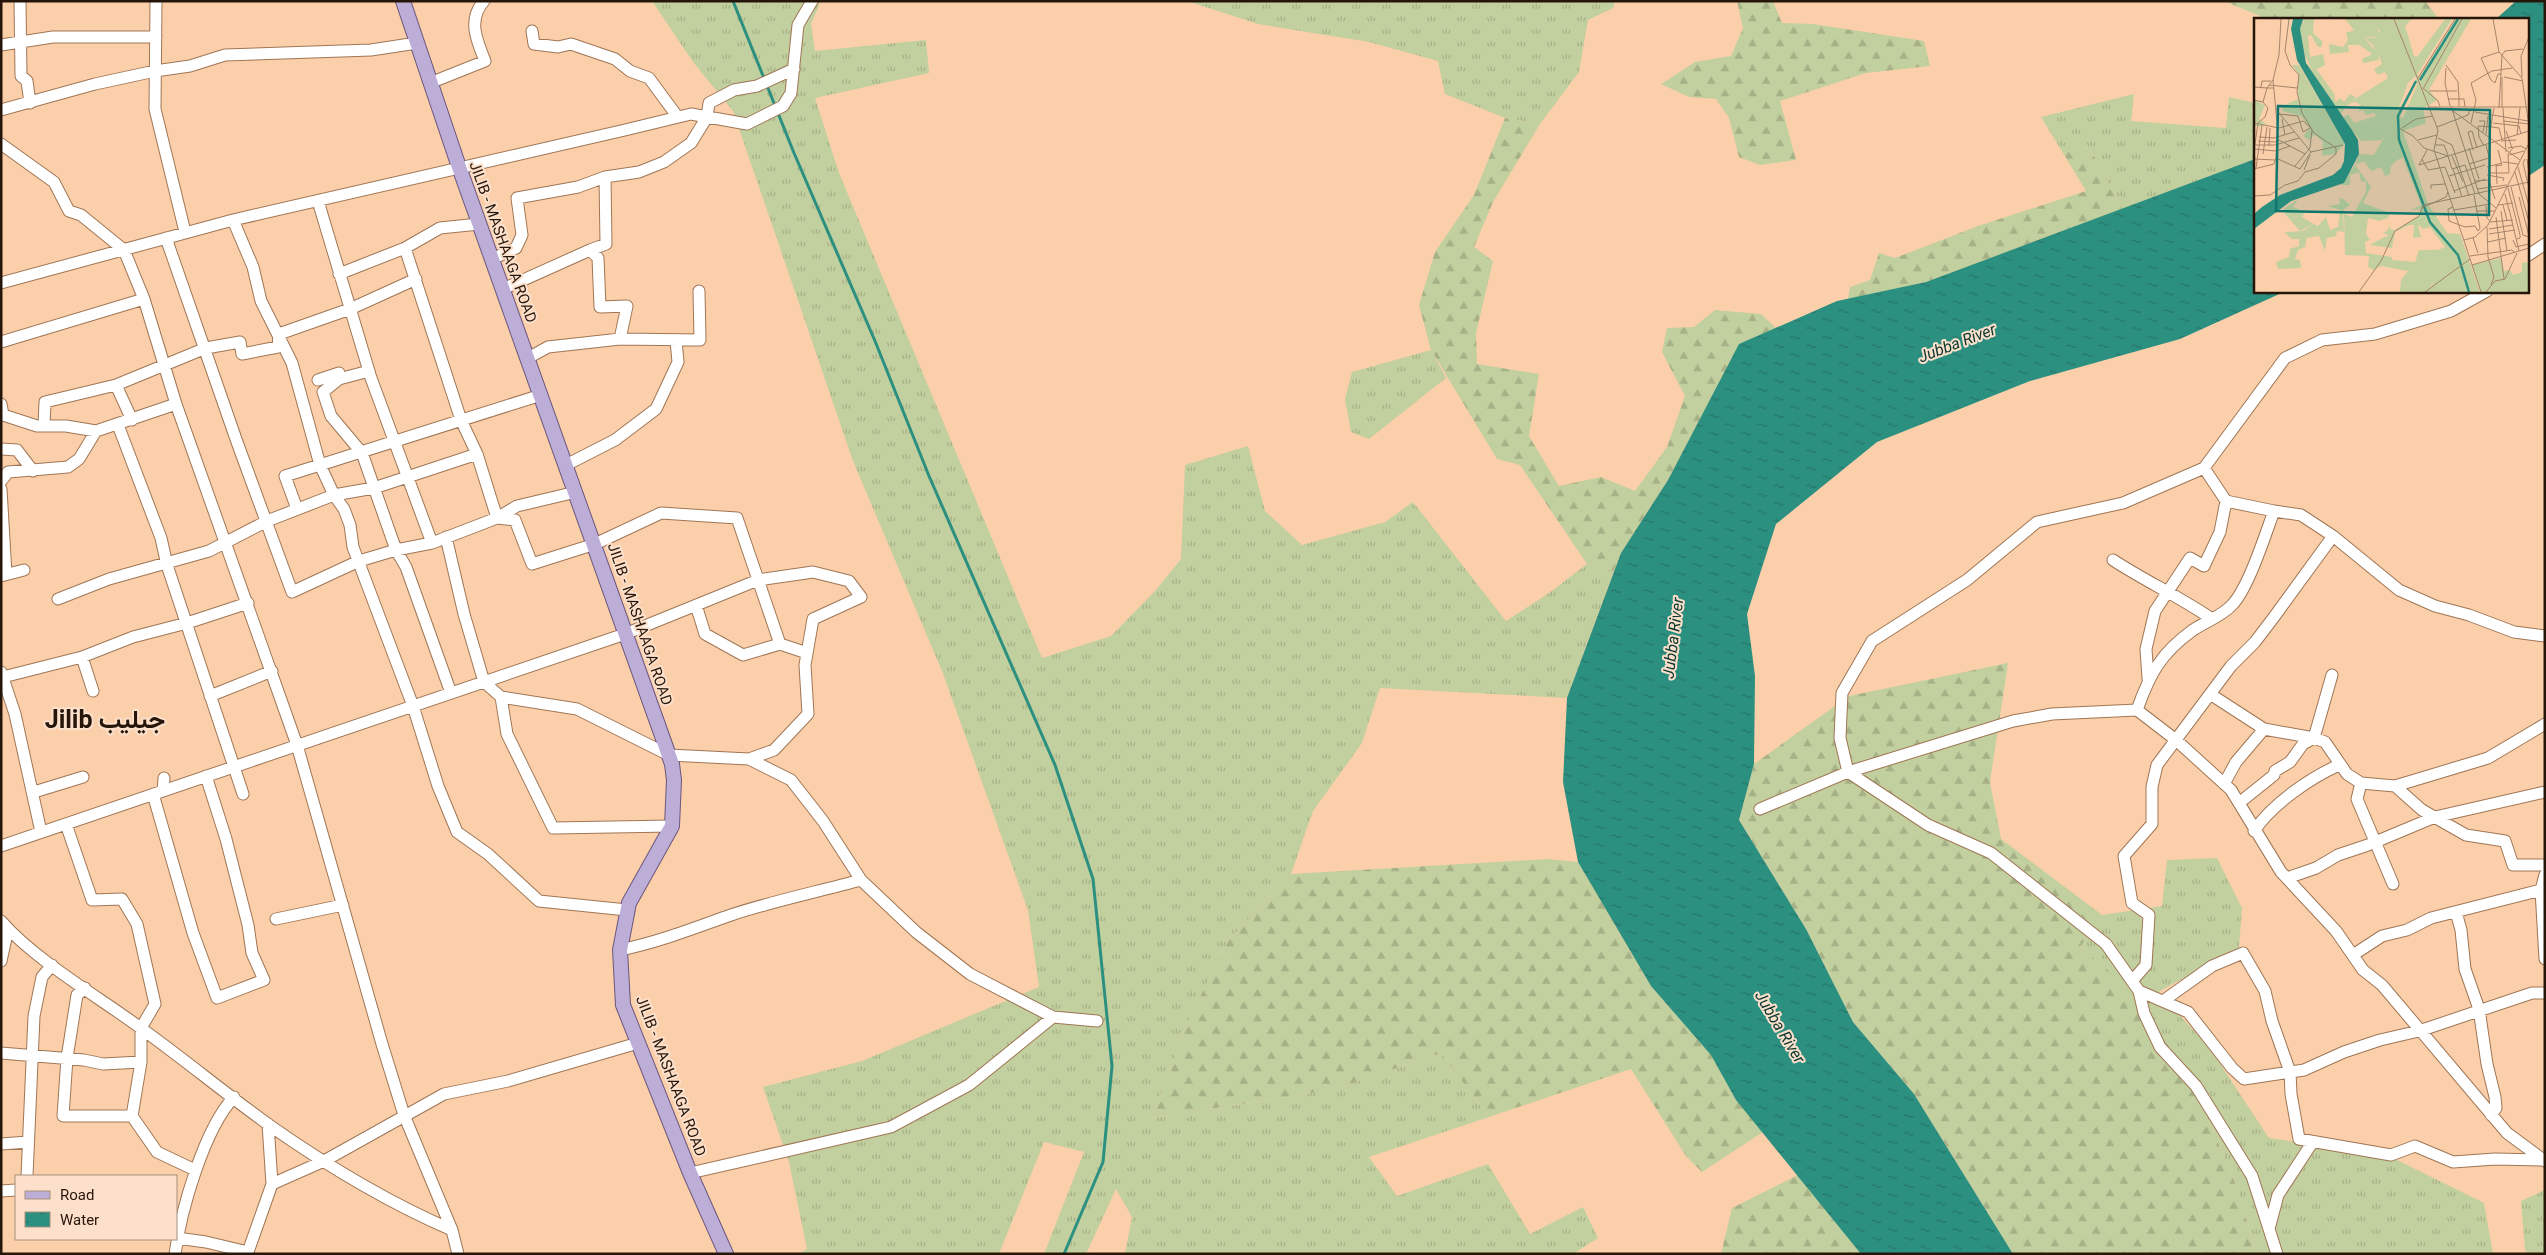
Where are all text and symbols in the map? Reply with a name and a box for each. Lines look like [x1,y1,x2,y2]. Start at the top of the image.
inset map [2254,18,2528,292]
street label: JILIB - MASHAAGA ROAD [465,159,541,325]
water label: Jubba River [1916,319,1999,366]
street label: JILIB - MASHAAGA ROAD [604,540,676,708]
water label: Jubba River [1659,596,1687,679]
district label: Jilib جيليب [45,705,165,734]
water label: Jubba River [1751,987,1809,1067]
street label: JILIB - MASHAAGA ROAD [632,993,710,1159]
legend [15,1175,178,1240]
text: Road [60,1186,94,1204]
text: Water [60,1211,99,1229]

